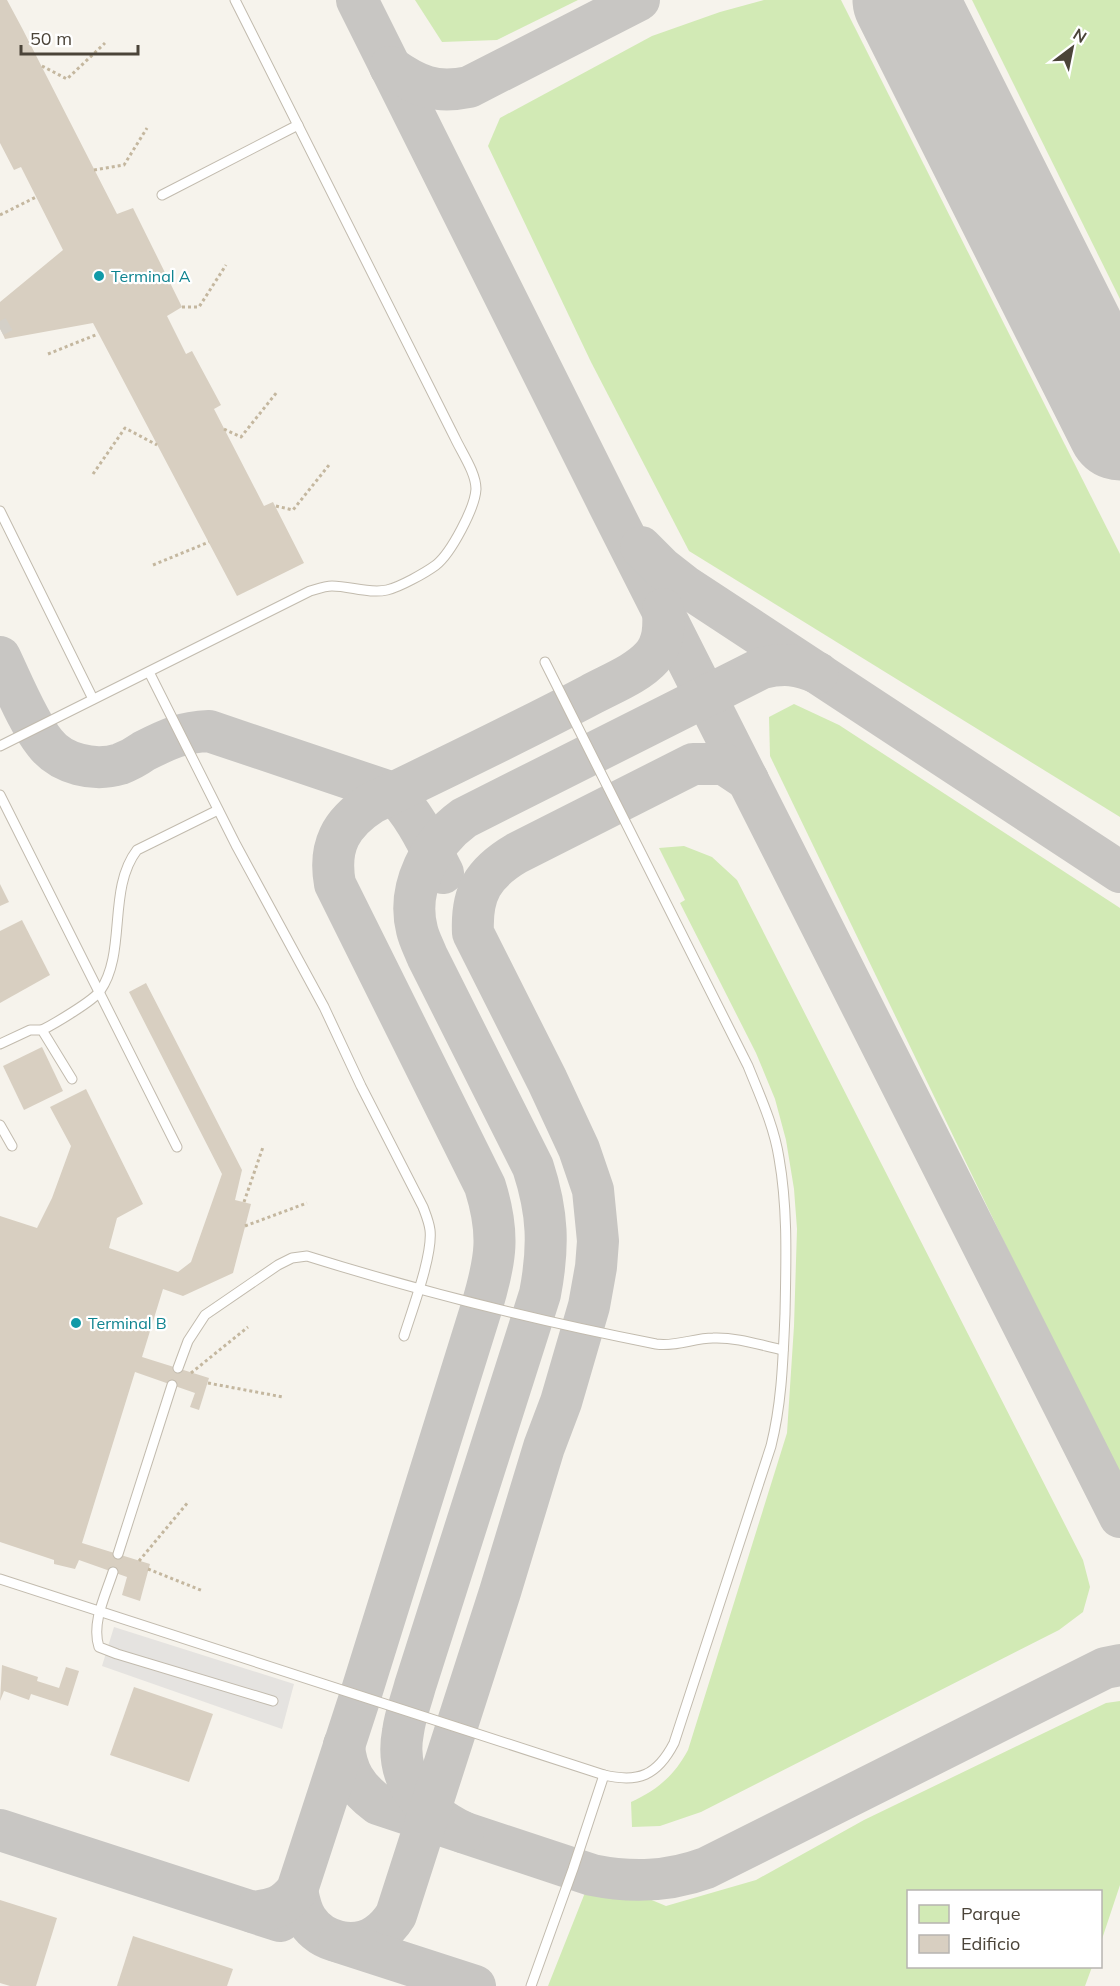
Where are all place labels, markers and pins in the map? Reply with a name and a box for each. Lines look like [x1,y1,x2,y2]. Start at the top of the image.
place label: Terminal A [111,266,191,286]
marker: Terminal A [92,269,106,283]
place label: Terminal B [88,1313,167,1333]
marker: Terminal B [69,1316,83,1330]

